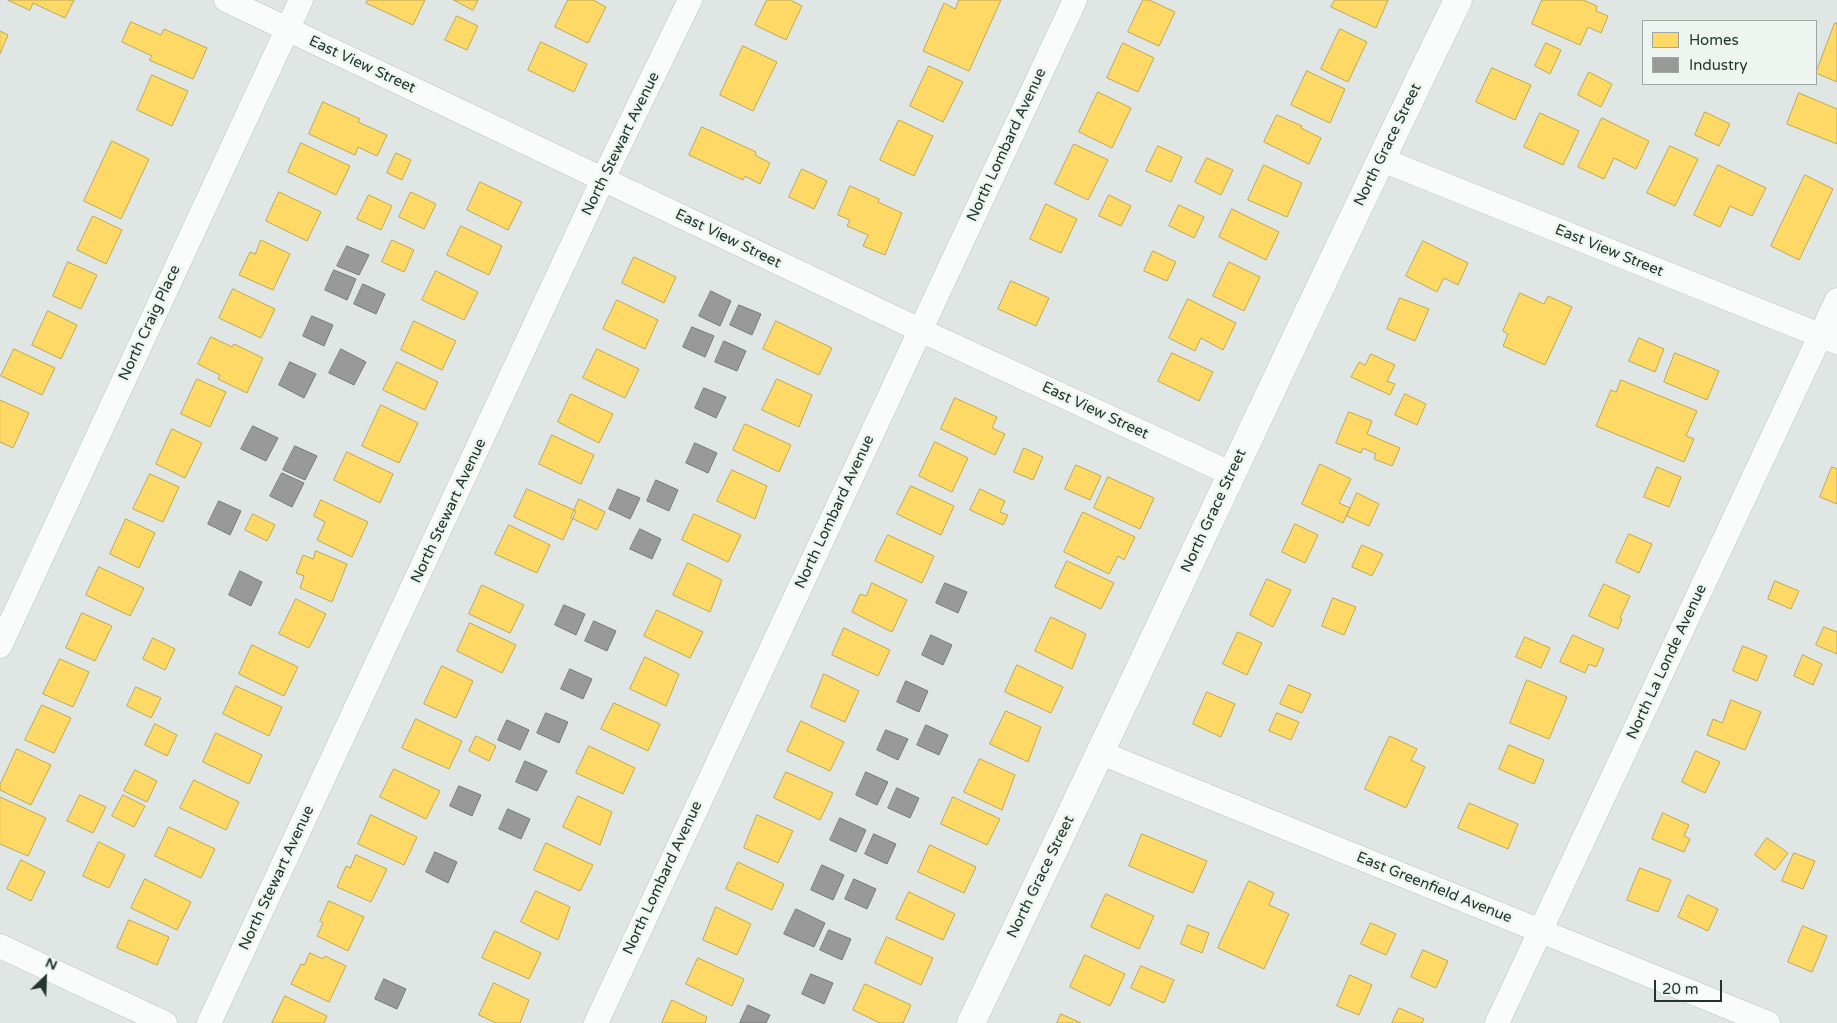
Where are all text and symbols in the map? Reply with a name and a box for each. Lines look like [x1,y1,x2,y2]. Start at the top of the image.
legend [1642,20,1817,85]
text: Homes [1689,31,1739,49]
street label: East View Street [306,32,418,98]
text: Industry [1689,56,1748,74]
street label: North Lombard Avenue [963,65,1051,225]
street label: North Stewart Avenue [578,69,664,219]
street label: North Grace Street [1350,81,1426,209]
street label: East View Street [672,206,784,272]
street label: East View Street [1552,221,1666,281]
street label: North Craig Place [115,262,185,384]
street label: East View Street [1039,378,1151,444]
street label: North Lombard Avenue [791,432,879,592]
street label: North Stewart Avenue [408,436,490,586]
street label: North Grace Street [1177,446,1251,576]
street label: North La Londe Avenue [1623,582,1711,742]
street label: North Lombard Avenue [619,798,707,958]
street label: North Stewart Avenue [236,803,318,953]
street label: North Grace Street [1003,813,1079,941]
street label: East Greenfield Avenue [1354,849,1514,927]
north arrow [20,953,70,1003]
text: N [43,954,60,974]
scale bar [1657,970,1724,1002]
text: 20 m [1662,980,1699,998]

